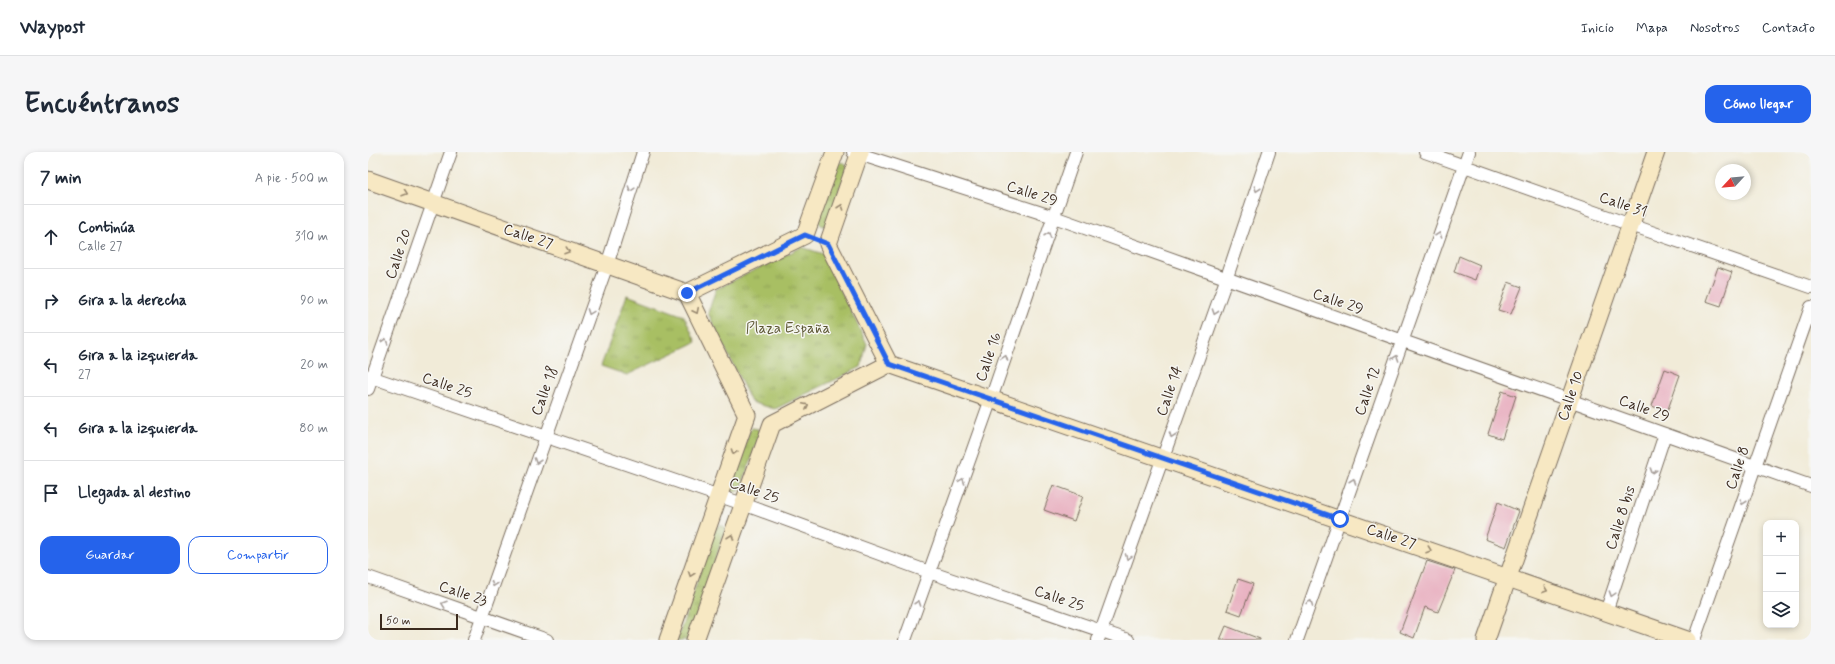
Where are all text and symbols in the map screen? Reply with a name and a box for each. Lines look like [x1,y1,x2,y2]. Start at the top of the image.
text: Waypost [20,15,85,40]
text: Inicio [1581,19,1614,37]
text: Mapa [1636,19,1668,37]
text: Nosotros [1690,19,1740,37]
text: Contacto [1762,19,1815,37]
button: Cómo llegar [1705,85,1811,123]
text: Encuéntranos [24,86,180,123]
north arrow [1715,164,1751,200]
text: 7 min [40,167,82,189]
text: A pie · 500 m [255,170,328,187]
street label: Calle 29 [1004,176,1060,212]
one-way arrow [628,185,636,192]
one-way arrow [1253,185,1262,192]
street label: Calle 31 [1596,187,1650,223]
one-way arrow [401,189,408,197]
one-way arrow [836,203,845,210]
text: Continúa [78,218,135,238]
street label: Calle 27 [501,219,556,255]
icon: ahead [40,226,62,248]
street label: Calle 20 [381,226,417,282]
text: 310 m [295,228,328,245]
one-way arrow [1043,232,1051,239]
one-way arrow [1435,232,1443,239]
text: Calle 27 [78,238,122,255]
one-way arrow [563,246,570,254]
route end [678,284,696,302]
street label: Calle 29 [1310,284,1366,320]
icon: right [40,290,62,312]
text: Gira a la derecha [78,291,187,311]
text: 90 m [300,292,328,309]
one-way arrow [691,307,699,314]
one-way arrow [1211,308,1220,315]
one-way arrow [586,309,594,316]
park label: Plaza España [746,319,830,339]
street label: Calle 16 [971,329,1007,385]
one-way arrow [380,337,389,344]
text: Gira a la izquierda [78,346,197,366]
icon: left [40,354,62,376]
one-way arrow [1001,355,1009,362]
one-way arrow [1392,355,1400,362]
text: 20 m [300,356,328,373]
street label: Calle 14 [1152,363,1188,419]
street label: Calle 18 [527,364,563,418]
street label: Calle 12 [1350,364,1386,418]
text: 27 [78,366,91,383]
street label: Calle 25 [419,368,475,404]
street label: Calle 10 [1553,368,1589,424]
street label: Calle 29 [1616,391,1672,427]
one-way arrow [802,403,810,411]
icon: left [40,418,62,440]
text: Gira a la izquierda [78,419,197,439]
text: 80 m [299,420,328,437]
one-way arrow [1168,431,1177,438]
street label: Calle 8 [1721,444,1755,492]
one-way arrow [730,448,738,455]
one-way arrow [533,457,542,464]
one-way arrow [1649,467,1658,474]
street label: Calle 25 [726,473,782,509]
one-way arrow [957,477,965,484]
one-way arrow [1349,477,1357,484]
icon: arrive [40,482,62,504]
text: Llegada al destino [78,483,191,503]
street label: Calle 8 bis [1601,483,1641,553]
one-way arrow [1739,499,1747,506]
route start [1331,510,1349,528]
street label: Calle 27 [1364,519,1419,555]
map controls [1763,520,1799,628]
button: + [1763,520,1799,556]
one-way arrow [727,534,735,541]
button: Guardar [40,536,180,574]
button: Compartir [188,536,328,574]
one-way arrow [1426,545,1433,554]
one-way arrow [1124,553,1133,560]
button: − [1763,556,1799,592]
one-way arrow [687,571,695,578]
street label: Calle 23 [436,576,490,612]
one-way arrow [490,580,499,587]
street label: Calle 25 [1031,581,1087,617]
one-way arrow [1541,585,1548,594]
one-way arrow [1608,591,1617,598]
button: layers [1763,592,1799,628]
one-way arrow [441,600,448,609]
one-way arrow [913,600,921,607]
one-way arrow [1305,600,1313,607]
scale bar [380,612,458,631]
text: 50 m [386,614,411,628]

